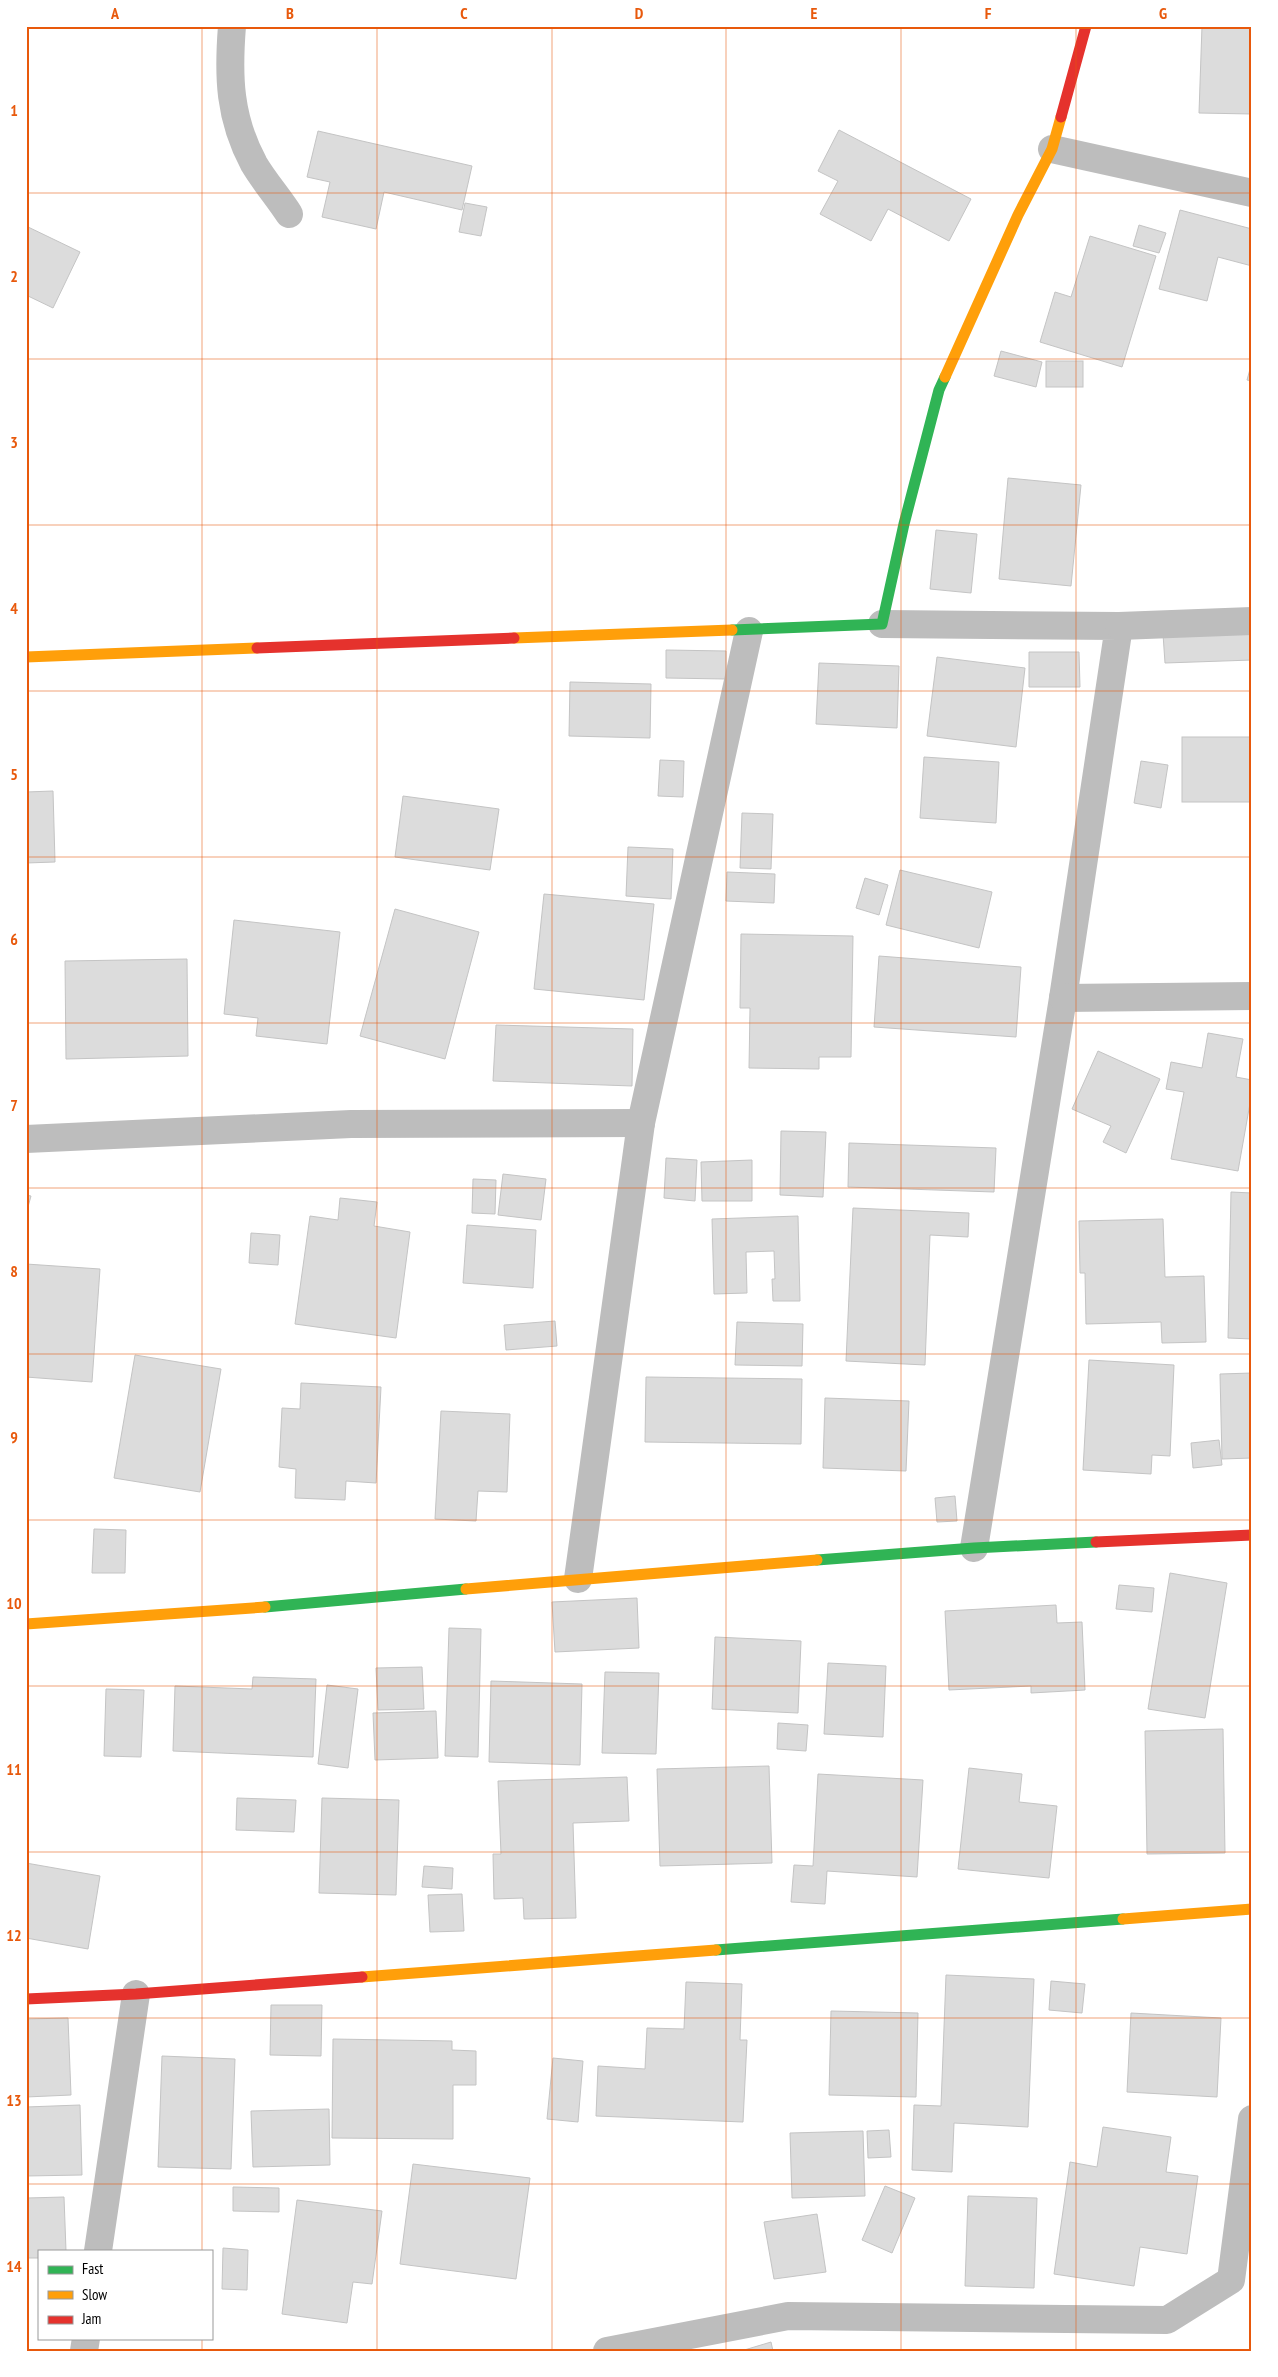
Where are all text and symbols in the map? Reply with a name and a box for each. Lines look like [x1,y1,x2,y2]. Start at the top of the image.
text: A [110,3,120,23]
text: B [286,3,294,23]
text: C [460,3,468,23]
text: D [635,3,644,23]
text: E [811,3,818,23]
text: F [985,3,992,23]
text: G [1159,3,1167,23]
text: 1 [10,100,18,120]
text: 2 [10,266,18,286]
text: 3 [10,432,18,452]
text: 4 [10,598,18,618]
text: 5 [10,764,18,784]
text: 6 [10,929,18,949]
text: 7 [10,1095,18,1115]
text: 8 [10,1261,18,1281]
text: 9 [10,1427,18,1447]
text: 10 [6,1593,22,1613]
text: 11 [6,1759,22,1779]
text: 12 [6,1925,22,1945]
text: 13 [6,2090,22,2110]
legend [38,2250,212,2340]
text: 14 [6,2256,22,2276]
text: Fast [82,2259,103,2278]
text: Slow [82,2285,107,2304]
text: Jam [81,2309,101,2328]

